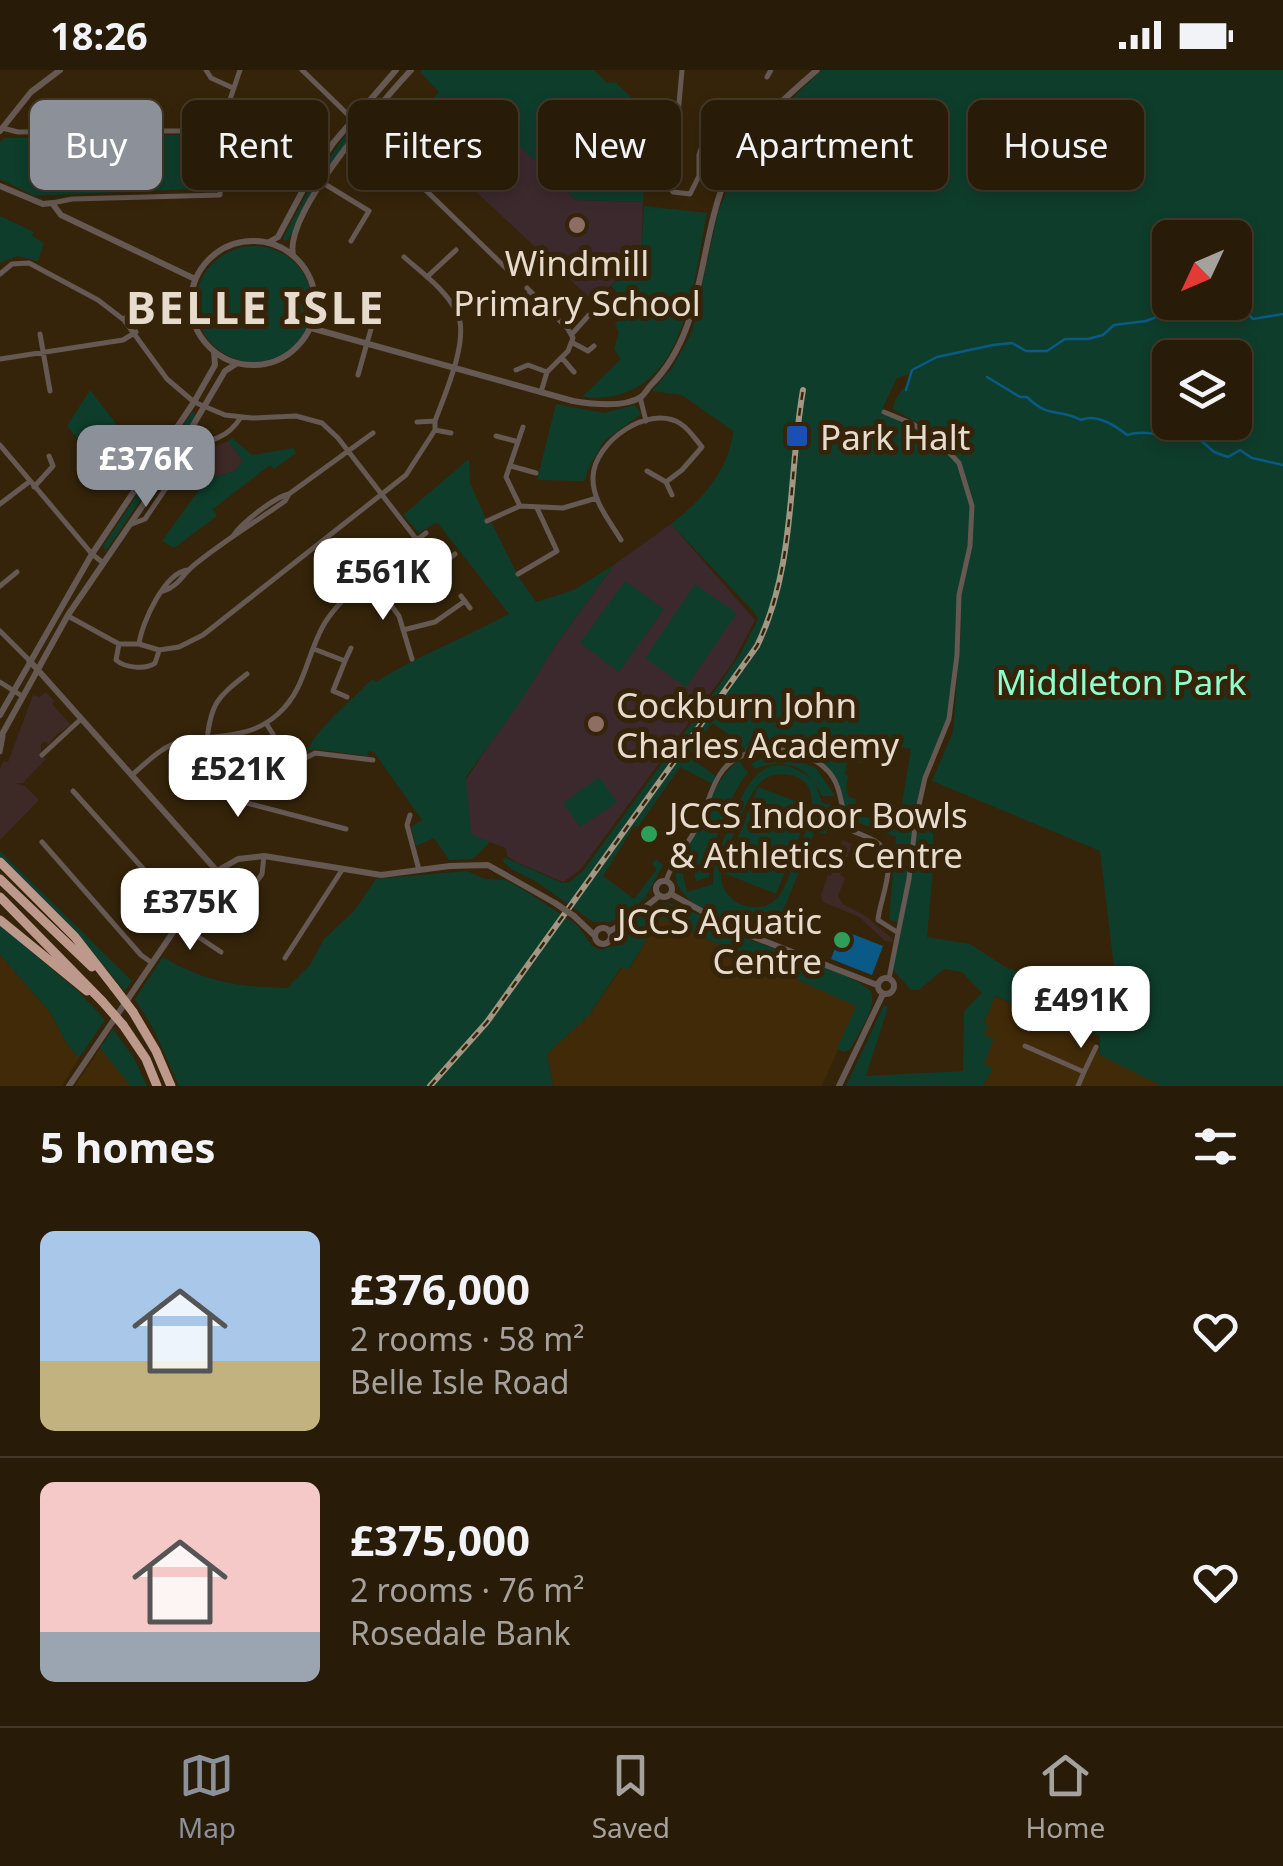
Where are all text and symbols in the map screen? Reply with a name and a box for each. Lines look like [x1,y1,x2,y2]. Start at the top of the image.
text: 18:26 [50,9,148,61]
chip: Buy [30,100,162,190]
chip: Rent [182,100,328,190]
chip: Filters [348,100,518,190]
chip: New [538,100,681,190]
chip: Apartment [701,100,948,190]
chip: House [968,100,1144,190]
marker: Windmill Primary School [566,214,588,236]
north arrow [1152,220,1252,320]
map controls [1152,220,1252,440]
place label: Windmill Primary School [453,239,701,326]
district label: BELLE ISLE [126,276,386,337]
button: layers [1152,340,1252,440]
place label: Park Halt [820,413,970,460]
marker: Park Halt [784,423,810,449]
pin: £376K [76,425,216,510]
text: £376K [99,436,193,479]
pin: £561K [313,538,453,623]
text: £561K [336,549,430,592]
park label: Middleton Park [995,658,1247,705]
place label: Cockburn John Charles Academy [616,681,899,768]
marker: Cockburn John Charles Academy [585,713,607,735]
pin: £521K [168,735,308,820]
text: £521K [191,746,285,789]
place label: JCCS Indoor Bowls & Athletics Centre [666,791,968,878]
marker: JCCS Indoor Bowls & Athletics Centre [638,823,660,845]
pin: £375K [120,868,260,953]
text: £375K [143,879,237,922]
place label: JCCS Aquatic Centre [614,897,822,984]
marker: JCCS Aquatic Centre [831,929,853,951]
pin: £491K [1011,966,1151,1051]
text: £491K [1034,977,1128,1020]
text: 5 homes [40,1118,216,1175]
icon: filters [1188,1119,1243,1174]
text: £376,000 [350,1260,530,1317]
icon: home [120,1271,240,1391]
icon: heart [1188,1304,1243,1359]
text: 2 rooms · 58 m² [350,1317,584,1360]
text: Belle Isle Road [350,1360,569,1403]
text: £375,000 [350,1511,530,1568]
icon: home [120,1522,240,1642]
icon: heart [1188,1555,1243,1610]
text: 2 rooms · 76 m² [350,1568,584,1611]
text: Rosedale Bank [350,1611,571,1654]
tab: Map [178,1748,236,1846]
tab: Saved [592,1748,670,1846]
tab: Home [1026,1748,1105,1846]

